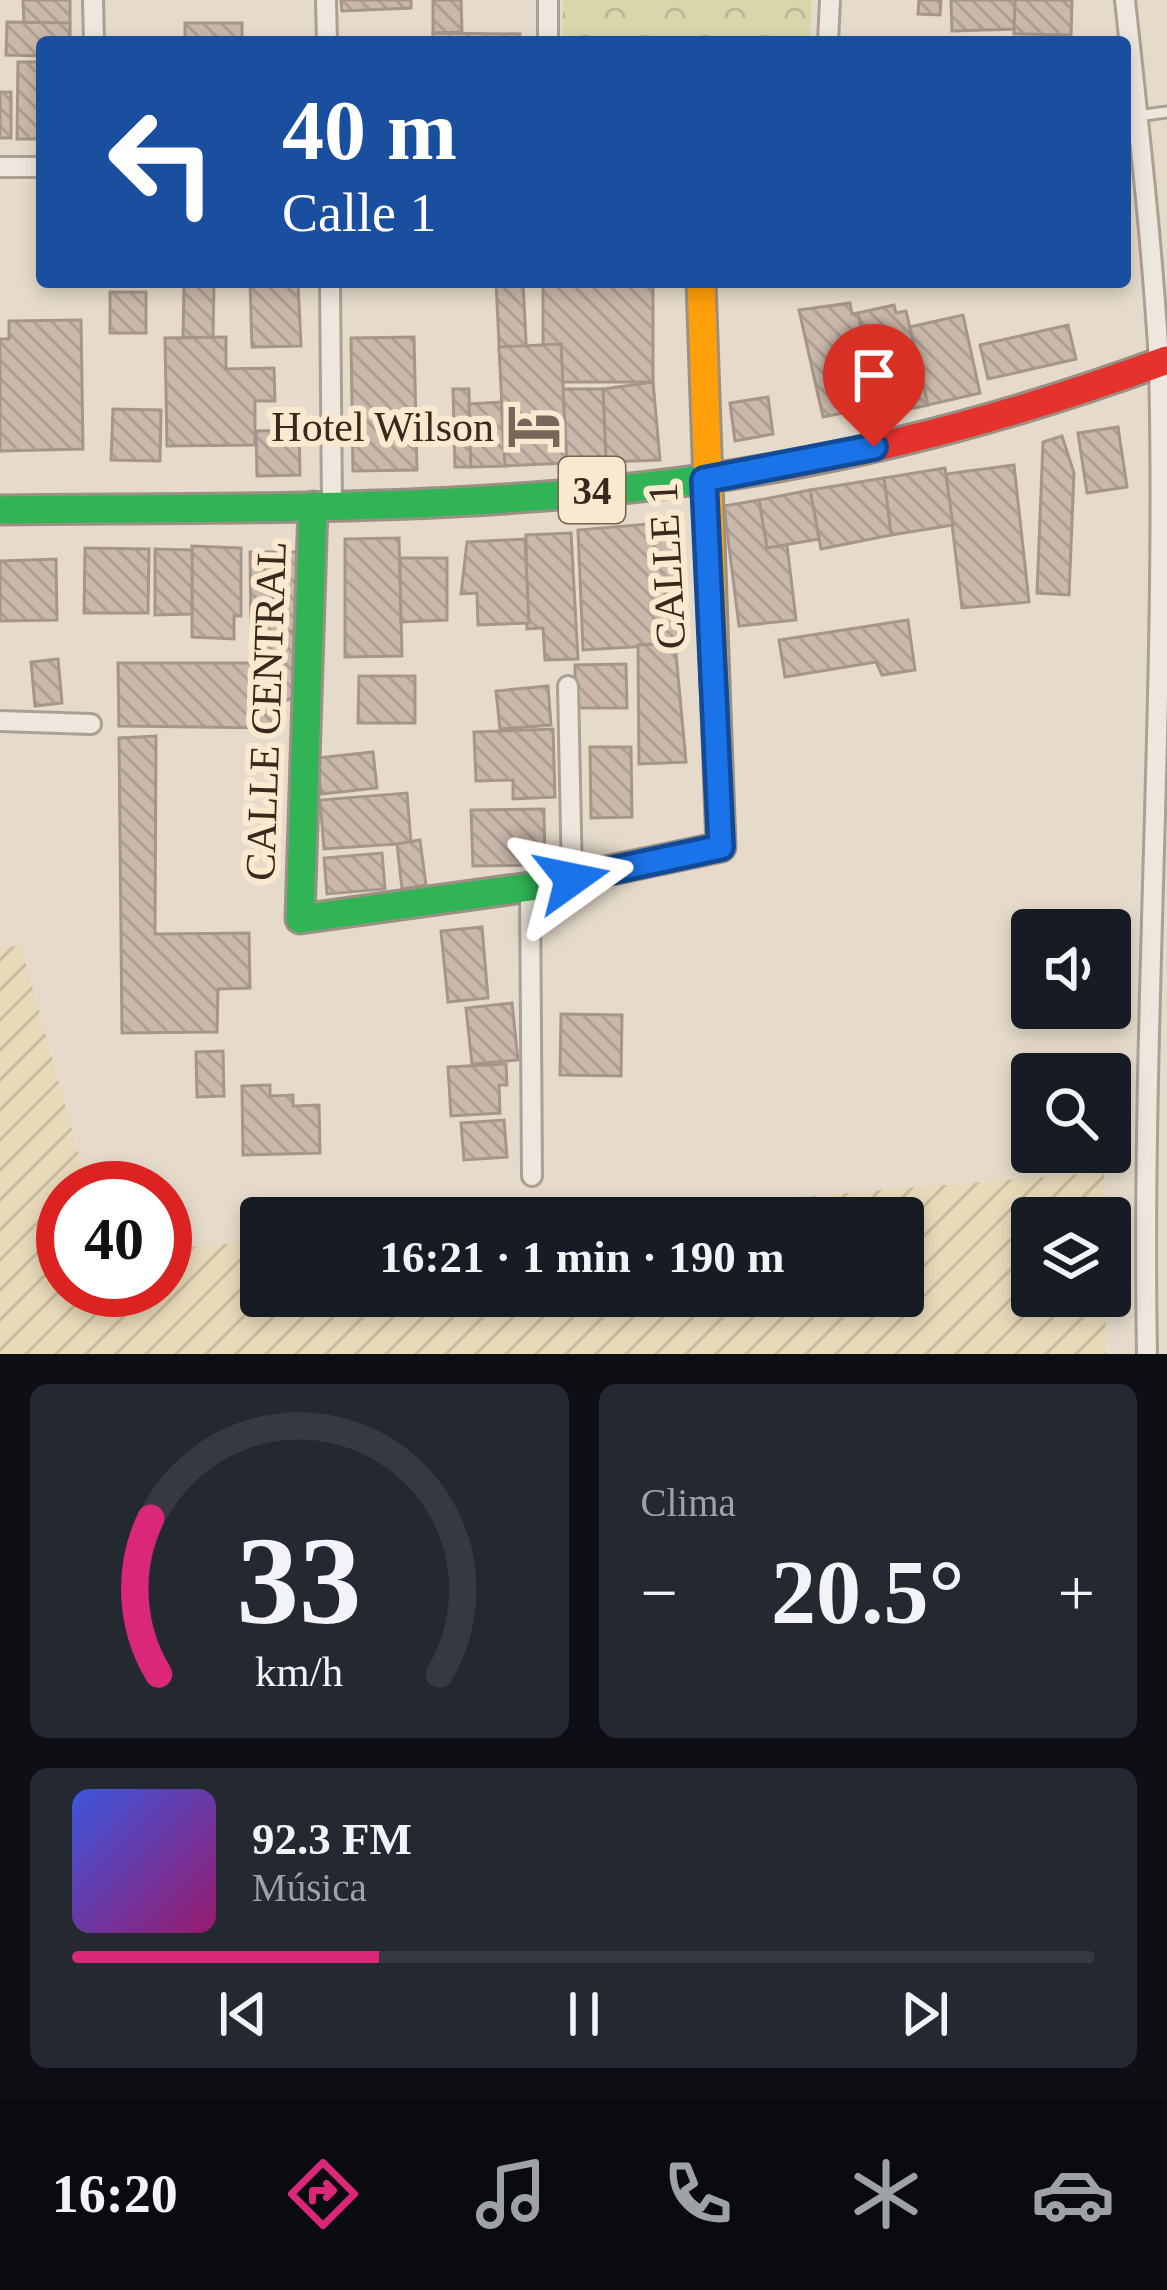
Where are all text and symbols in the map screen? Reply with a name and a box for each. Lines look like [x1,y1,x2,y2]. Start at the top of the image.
icon: left [84,84,240,240]
text: 40 m [282,84,457,177]
text: Calle 1 [282,183,436,243]
pin [823,324,925,447]
icon: arrive [841,342,907,408]
hotel icon: Hotel Wilson [505,397,563,455]
place label: Hotel Wilson [271,404,494,450]
road number: 34 [559,457,625,523]
street label: CALLE 1 [640,481,694,650]
street label: CALLE CENTRAL [237,541,295,881]
position arrow [509,816,635,942]
map controls [1011,909,1131,1317]
button: sound [1011,909,1131,1029]
button: search [1011,1053,1131,1173]
speed limit sign: 40 [36,1161,192,1317]
button: layers [1011,1197,1131,1317]
text: 16:21 · 1 min · 190 m [380,1232,785,1282]
text: Clima [641,1481,736,1524]
text: 33 [237,1512,362,1650]
text: 20.5° [771,1543,965,1642]
text: − [641,1556,678,1629]
text: + [1058,1556,1095,1629]
text: km/h [255,1648,343,1695]
text: 92.3 FM [252,1814,412,1864]
text: Música [252,1866,367,1909]
icon: previous [210,1981,276,2047]
icon: pause [551,1981,617,2047]
icon: next [892,1981,958,2047]
icon: directions [281,2152,365,2236]
icon: music [469,2152,553,2236]
icon: phone [656,2152,740,2236]
icon: climate [844,2152,928,2236]
icon: car [1031,2152,1115,2236]
text: 16:20 [52,2164,178,2224]

